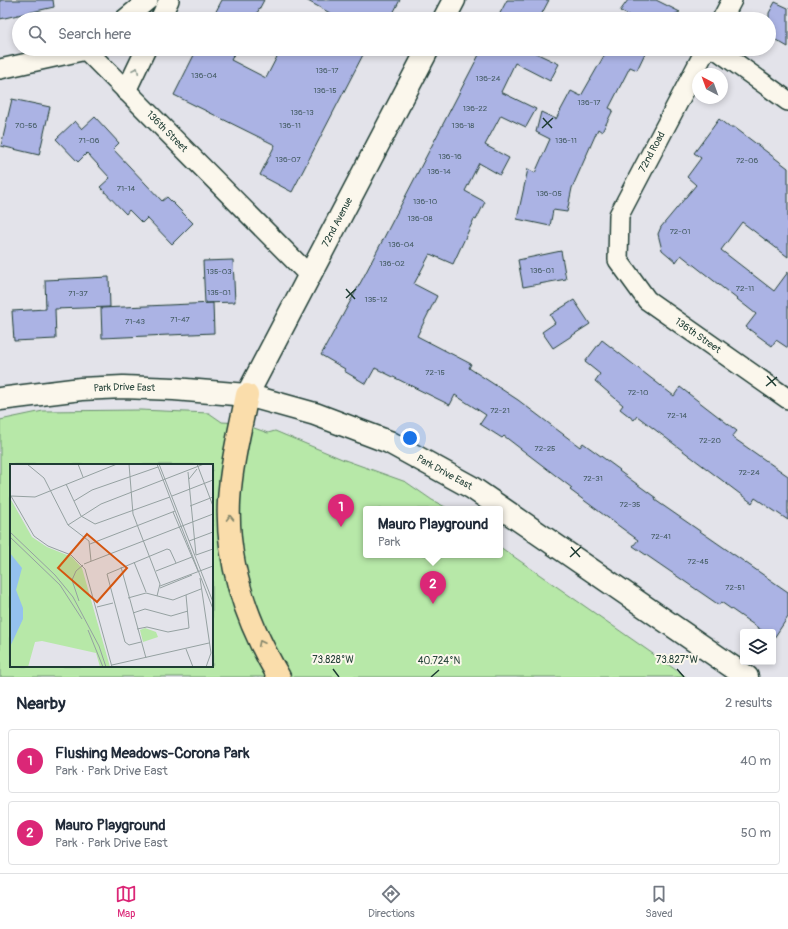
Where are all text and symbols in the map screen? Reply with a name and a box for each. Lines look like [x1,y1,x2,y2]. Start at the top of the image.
search box [12,12,776,56]
icon: search [26,23,48,45]
text: Search here [58,25,131,44]
house number: 136-17 [315,66,339,75]
one-way arrow [131,67,139,74]
north arrow [692,68,728,104]
house number: 136-04 [191,71,217,80]
house number: 136-24 [476,74,501,83]
house number: 136-15 [313,86,337,95]
house number: 136-17 [577,98,601,107]
house number: 136-22 [463,104,488,113]
street label: 136th Street [144,108,191,156]
house number: 136-13 [290,108,314,117]
house number: 70-56 [15,121,37,130]
house number: 136-11 [279,121,301,130]
house number: 136-18 [452,121,474,130]
street label: 72nd Road [636,130,668,174]
house number: 71-06 [79,136,100,145]
house number: 136-11 [555,136,577,145]
house number: 136-16 [438,152,462,161]
house number: 136-07 [275,155,301,164]
house number: 72-06 [736,156,758,165]
house number: 136-14 [427,167,451,176]
house number: 71-14 [117,184,136,193]
house number: 136-05 [536,189,562,198]
street label: 72nd Avenue [319,195,355,249]
house number: 136-10 [413,197,438,206]
house number: 136-08 [407,214,433,223]
house number: 72-01 [670,227,690,236]
house number: 136-04 [388,240,414,249]
house number: 136-02 [379,259,405,268]
house number: 136-01 [530,266,554,275]
house number: 135-03 [206,267,232,276]
house number: 72-11 [736,284,754,293]
house number: 135-01 [207,288,231,297]
house number: 71-37 [68,289,88,298]
house number: 135-12 [365,295,388,304]
house number: 71-47 [170,315,191,324]
street label: 136th Street [673,315,724,357]
house number: 71-43 [125,317,145,326]
house number: 72-15 [425,368,445,377]
street label: Park Drive East [93,381,156,394]
house number: 72-10 [628,388,649,397]
house number: 72-21 [490,406,510,415]
house number: 72-14 [667,411,687,420]
your location [400,428,420,448]
house number: 72-20 [699,436,722,445]
house number: 72-25 [535,444,555,453]
street label: Park Drive East [415,452,475,493]
inset map [10,464,213,667]
house number: 72-24 [738,468,760,477]
house number: 72-31 [583,474,603,483]
pin: 1 [328,494,354,527]
house number: 72-35 [620,500,640,509]
popup [363,506,503,558]
one-way arrow [225,515,234,521]
text: Mauro Playground [378,515,488,534]
house number: 72-41 [651,532,671,541]
text: Park [378,534,400,550]
house number: 72-45 [687,557,709,566]
pin: 2 [420,571,446,604]
house number: 72-51 [725,583,745,592]
map controls [740,629,776,665]
button: layers [740,629,776,665]
one-way arrow [258,640,265,647]
text: 73.828°W [312,654,354,666]
text: 73.827°W [656,654,698,666]
text: 40.724°N [418,655,461,667]
text: Nearby [16,693,65,714]
text: 2 results [725,695,772,711]
text: Flushing Meadows-Corona Park [55,744,249,763]
text: 1 [27,753,33,769]
text: 40 m [740,753,771,769]
text: Park · Park Drive East [55,763,168,779]
text: Mauro Playground [55,816,166,835]
text: 2 [26,825,34,841]
text: 50 m [741,825,771,841]
text: Park · Park Drive East [55,835,168,851]
tab: Map [115,883,137,920]
tab: Directions [368,883,415,920]
tab: Saved [645,883,673,920]

